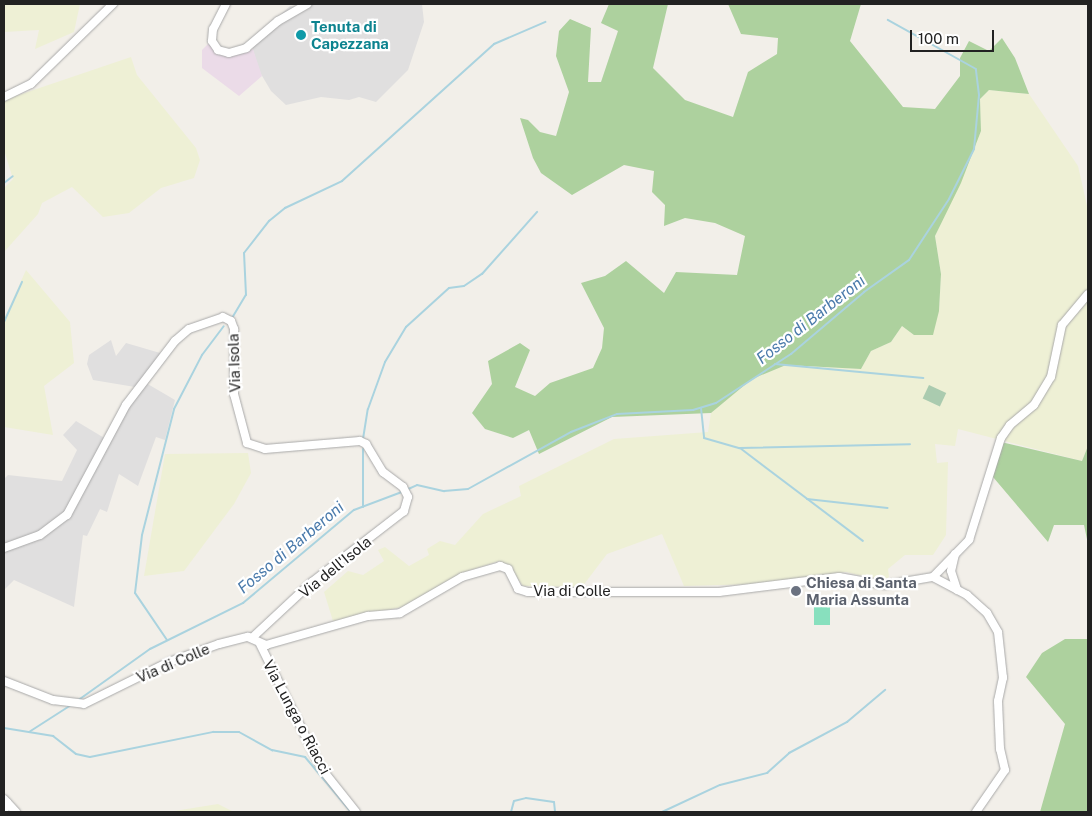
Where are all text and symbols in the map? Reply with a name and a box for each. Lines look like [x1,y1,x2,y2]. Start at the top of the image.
place label: Tenuta di Capezzana [311,17,389,52]
scale bar [912,20,996,52]
marker: Tenuta di Capezzana [295,29,307,41]
text: 100 m [918,30,959,47]
water label: Fosso di Barberoni [753,271,869,369]
street label: Via Isola [224,333,244,393]
water label: Fosso di Barberoni [234,498,348,598]
street label: Via dell'Isola [295,532,375,602]
place label: Chiesa di Santa Maria Assunta [806,573,917,608]
street label: Via di Colle [533,582,611,600]
marker: Chiesa di Santa Maria Assunta [790,585,802,597]
street label: Via di Colle [134,639,212,687]
street label: Via Lunga o Riacci [259,657,335,777]

